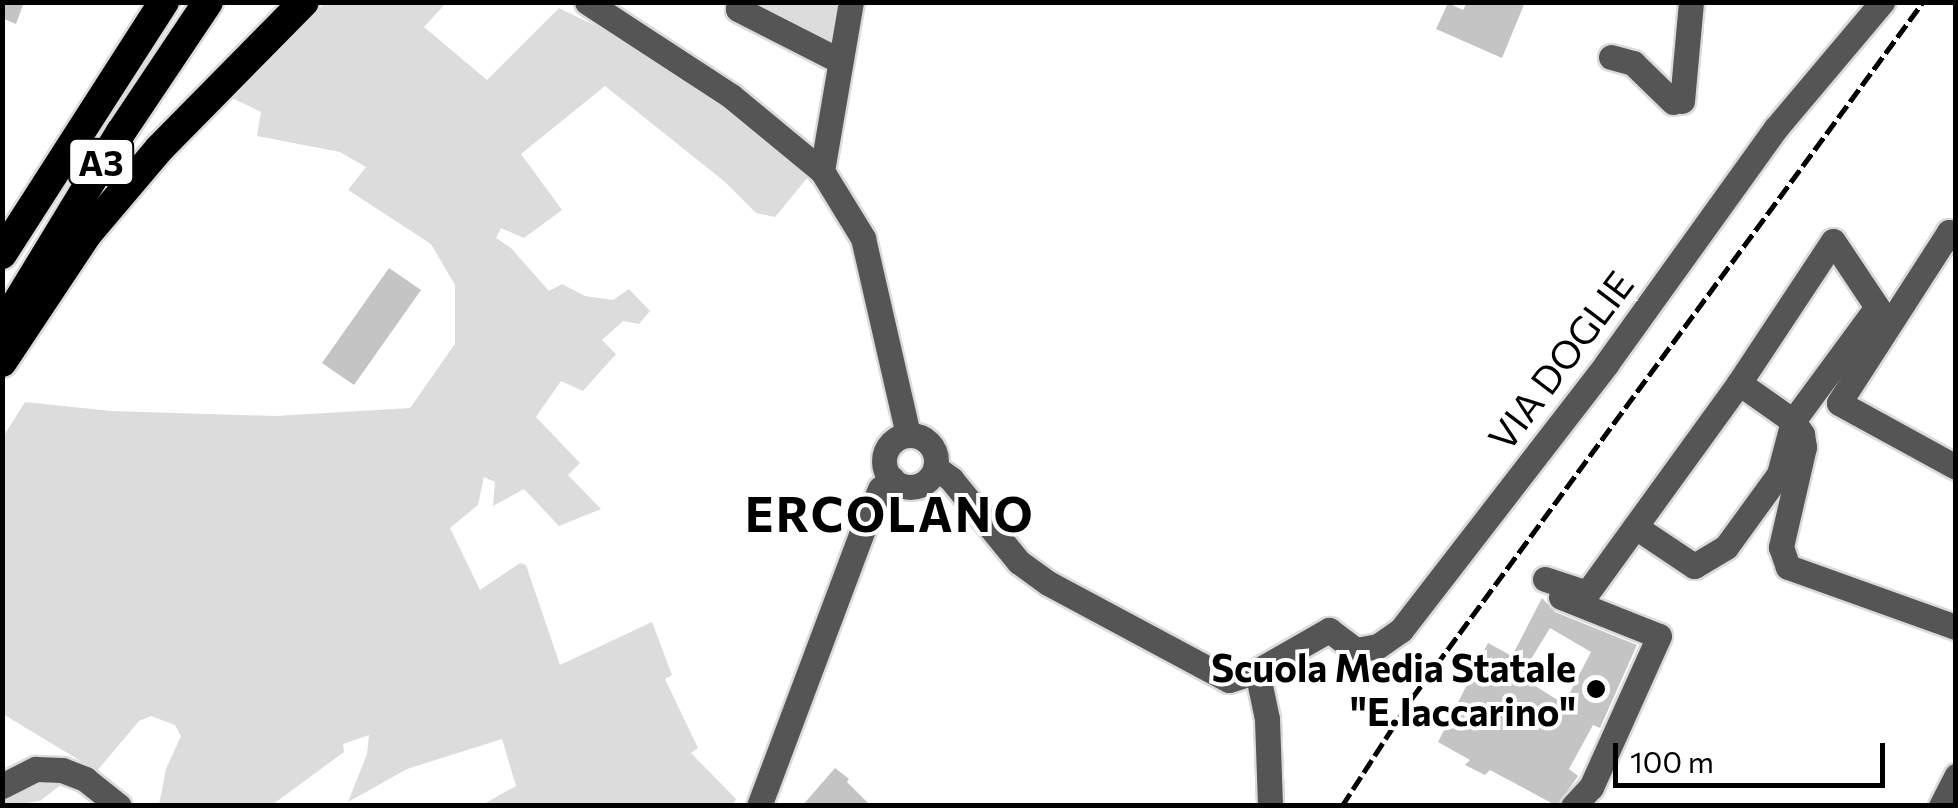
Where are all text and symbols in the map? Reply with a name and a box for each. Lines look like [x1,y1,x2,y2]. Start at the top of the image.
road number: A3 [66,132,136,192]
street label: VIA DOGLIE [1478,262,1642,458]
district label: ERCOLANO [745,484,1035,542]
place label: Scuola Media Statale "E.Iaccarino" [1211,644,1576,734]
marker: Scuola Media Statale "E.Iaccarino" [1585,678,1607,700]
scale bar [1618,723,1890,785]
text: 100 m [1630,742,1714,779]

